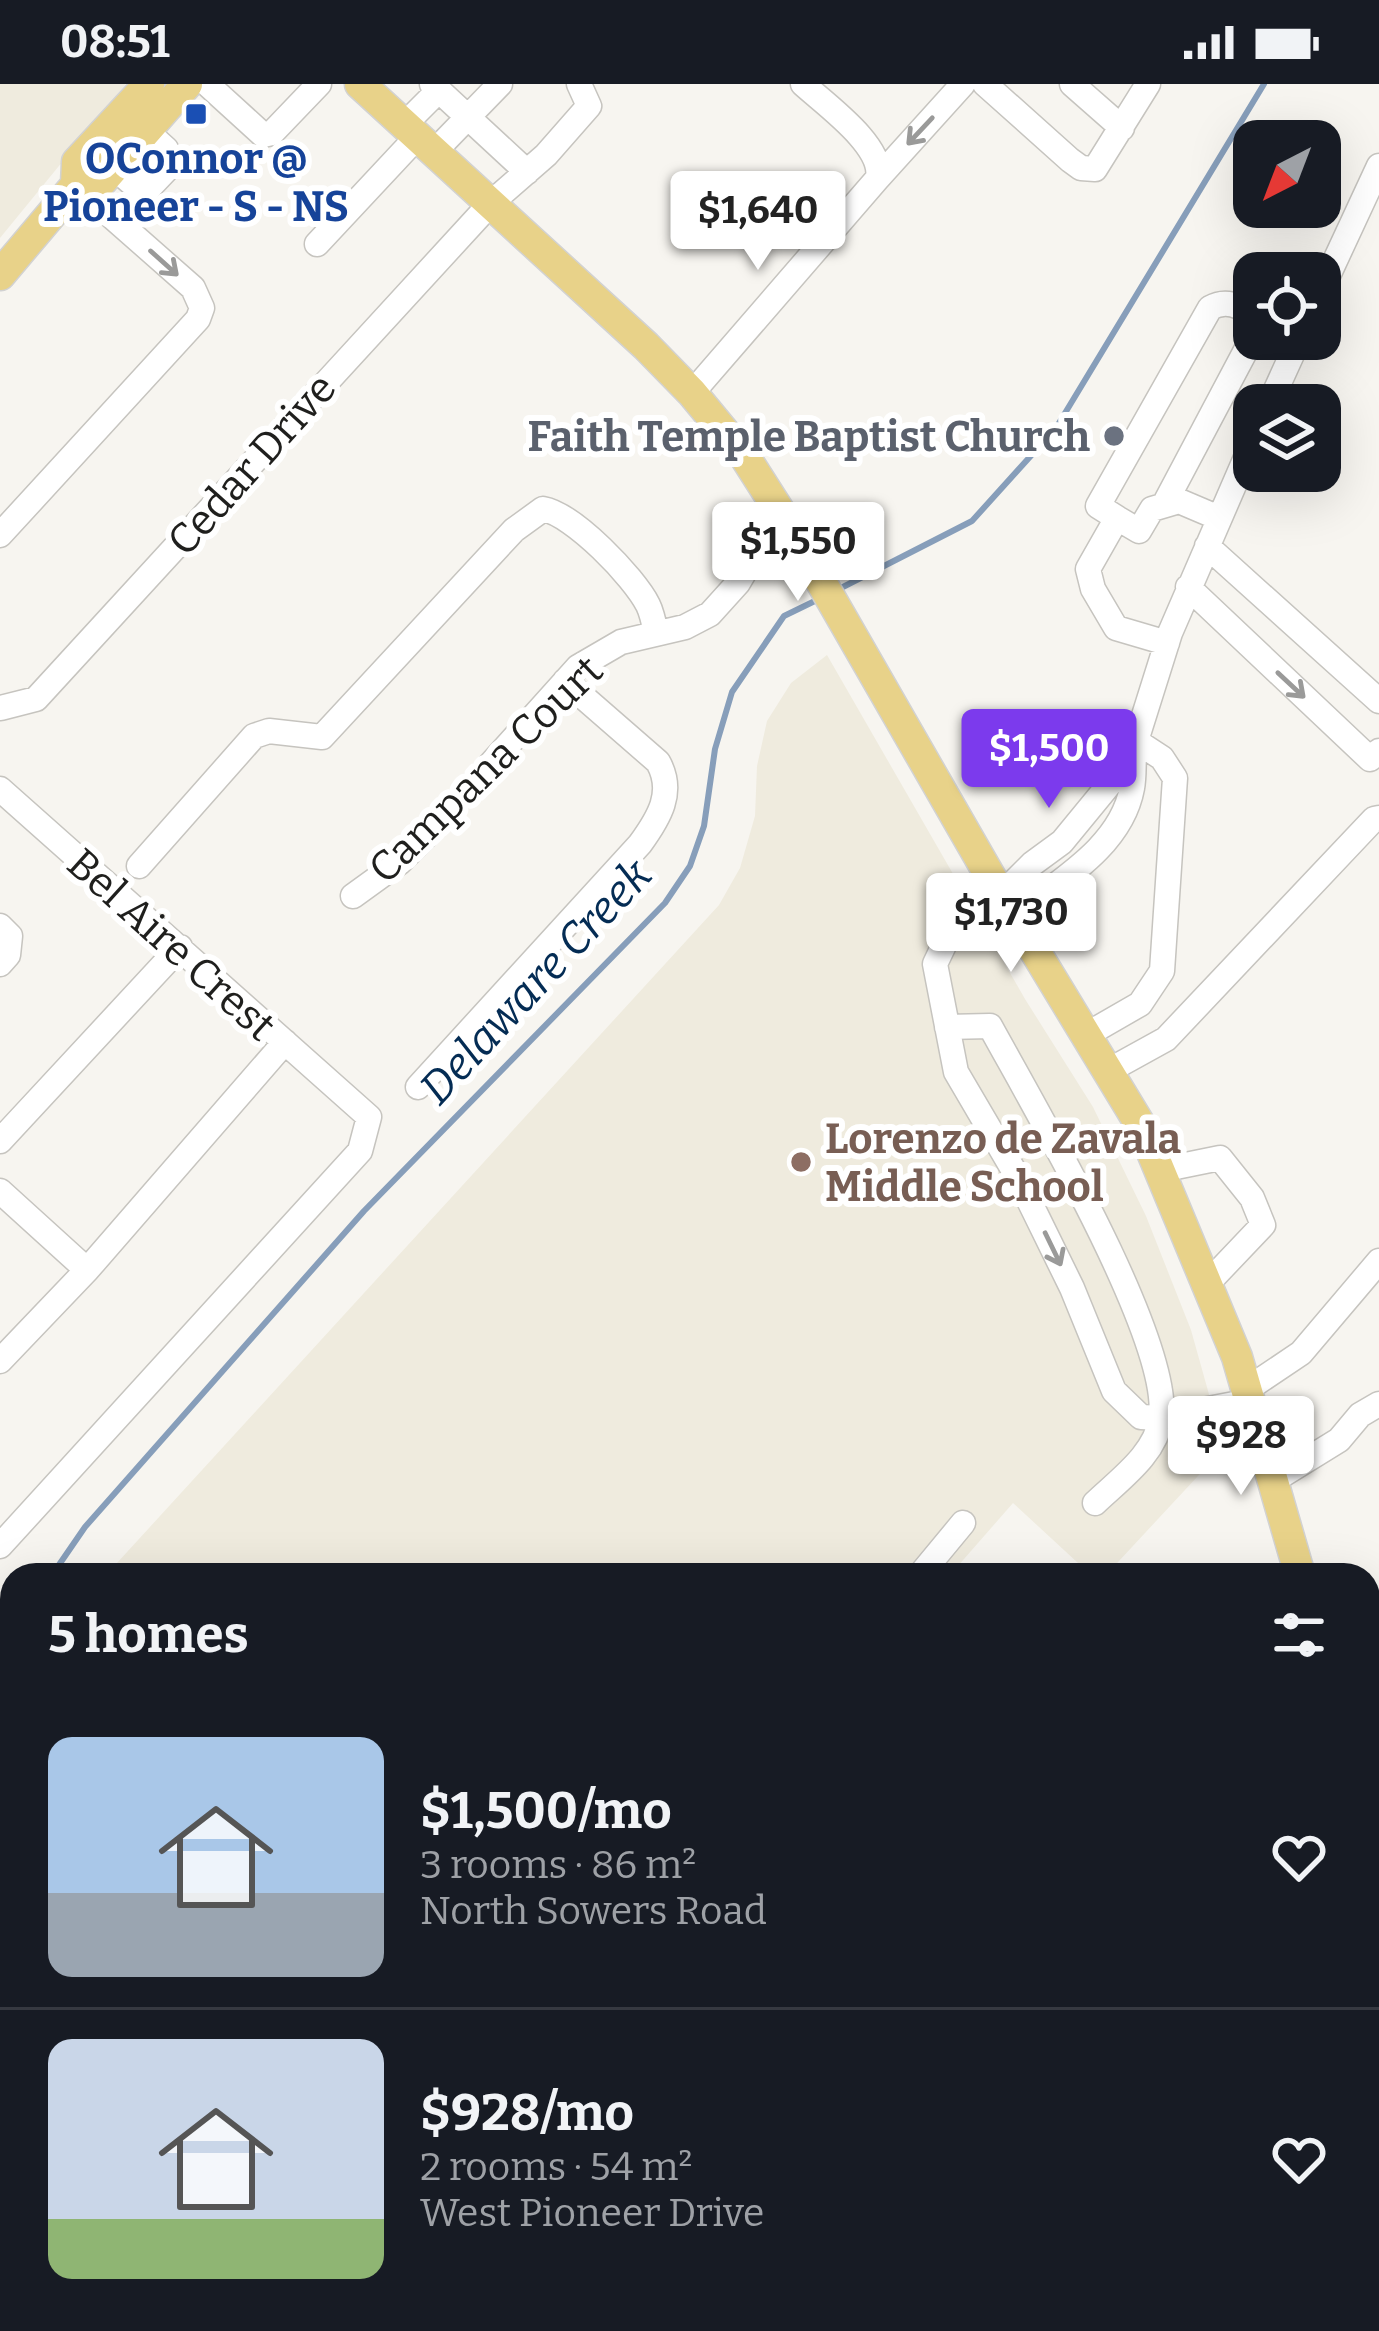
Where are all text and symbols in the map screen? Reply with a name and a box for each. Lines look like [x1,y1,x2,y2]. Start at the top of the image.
text: 08:51 [60,15,170,69]
marker: OConnor @ Pioneer - S - NS [183,101,209,127]
one-way arrow [907,116,935,145]
north arrow [1233,120,1341,228]
map controls [1233,120,1341,492]
place label: OConnor @ Pioneer - S - NS [43,134,349,232]
pin: $1,640 [660,171,856,273]
text: $1,640 [697,187,819,233]
one-way arrow [148,249,178,276]
button: locate [1233,252,1341,360]
street label: Cedar Drive [157,364,346,566]
button: layers [1233,384,1341,492]
place label: Faith Temple Baptist Church [527,412,1090,462]
marker: Faith Temple Baptist Church [1101,423,1127,449]
pin: $1,550 [700,502,896,604]
text: $1,550 [739,518,857,564]
street label: Campana Court [359,646,613,894]
one-way arrow [1276,671,1306,698]
pin: $1,500 [951,709,1147,811]
text: $1,500 [989,725,1109,771]
street label: Bel Aire Crest [57,838,285,1051]
water label: Delaware Creek [409,848,663,1115]
pin: $1,730 [913,873,1109,975]
text: $1,730 [953,889,1069,935]
place label: Lorenzo de Zavala Middle School [825,1114,1181,1212]
marker: Lorenzo de Zavala Middle School [788,1149,814,1175]
one-way arrow [1043,1230,1065,1266]
pin: $928 [1170,1396,1312,1498]
text: $928 [1195,1412,1287,1458]
icon: filters [1266,1602,1332,1668]
text: 5 homes [48,1604,249,1666]
text: $1,500/mo [420,1780,672,1842]
icon: home [144,1785,288,1929]
icon: heart [1266,1824,1332,1890]
text: 3 rooms · 86 m² [420,1842,696,1888]
text: North Sowers Road [420,1888,767,1934]
text: $928/mo [420,2082,634,2144]
icon: home [144,2087,288,2231]
icon: heart [1266,2126,1332,2192]
text: 2 rooms · 54 m² [420,2144,692,2190]
text: West Pioneer Drive [420,2190,764,2236]

